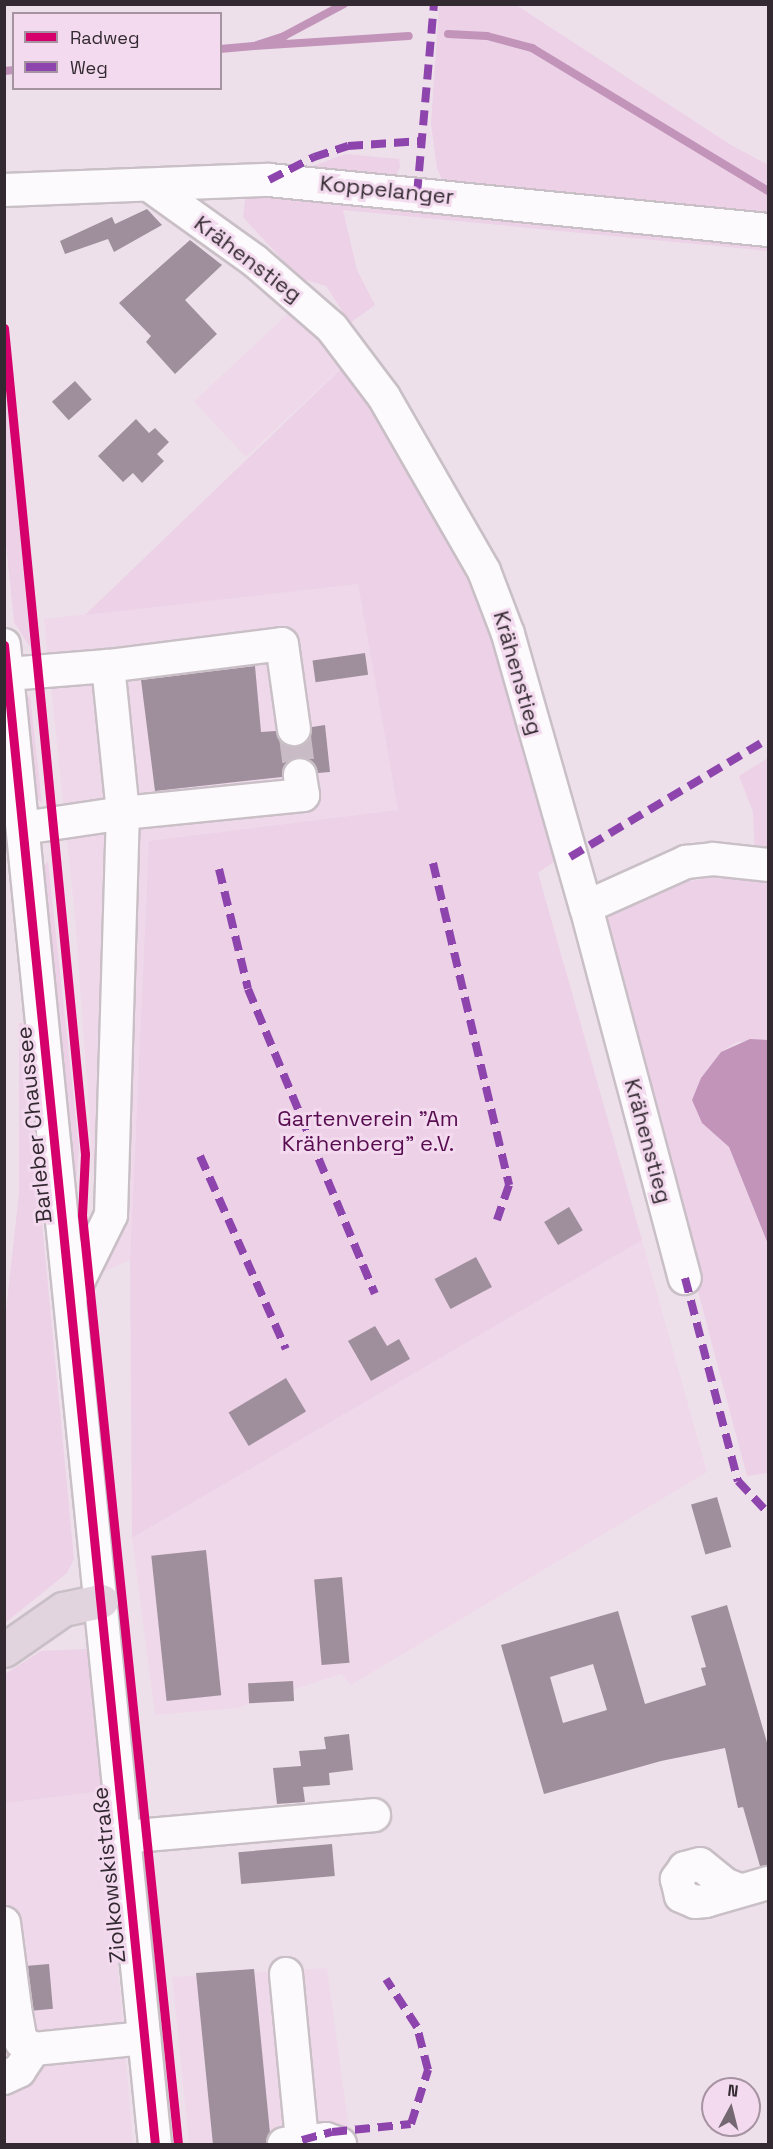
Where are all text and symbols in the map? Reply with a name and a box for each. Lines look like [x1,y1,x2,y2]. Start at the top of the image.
legend [12,12,222,90]
text: Radweg [70,26,140,49]
text: Weg [70,56,108,79]
street label: Koppelanger [319,170,455,210]
street label: Krähenstieg [189,210,307,308]
street label: Krähenstieg [488,608,548,738]
street label: Barleber Chaussee [11,1025,57,1225]
street label: Krähenstieg [619,1076,677,1206]
park label: Gartenverein "Am Krähenberg" e.V. [277,1105,459,1156]
street label: Ziolkowskistraße [87,1786,131,1964]
north arrow [701,2077,761,2137]
text: N [726,2080,740,2102]

